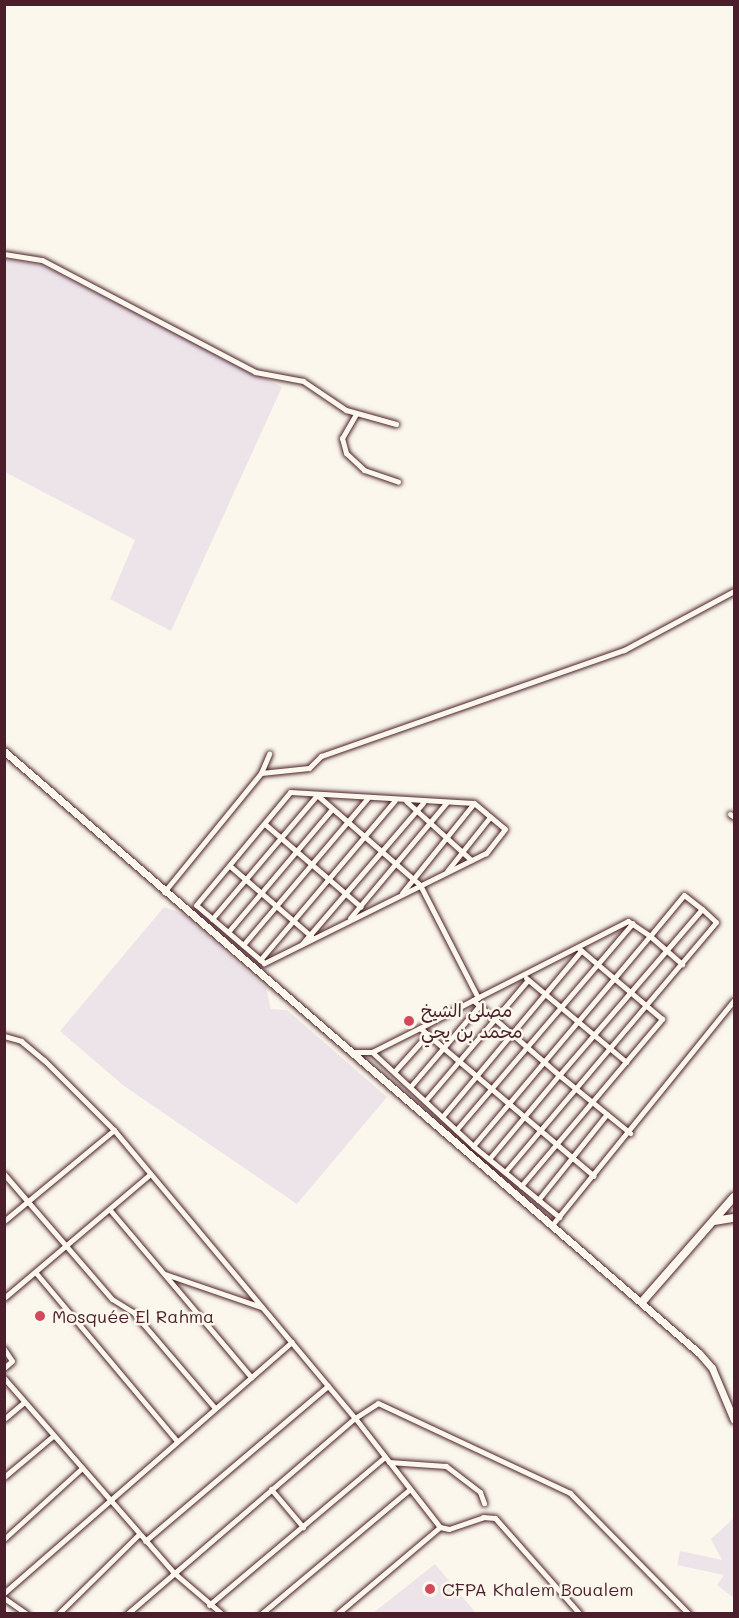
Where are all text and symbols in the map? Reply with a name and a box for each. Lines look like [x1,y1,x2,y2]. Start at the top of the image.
place label: مصلى الشيخ محمد بن يحي [421,1000,523,1042]
marker: مصلى الشيخ محمد بن يحي [402,1014,416,1028]
place label: Mosquée El Rahma [52,1305,214,1327]
marker: Mosquée El Rahma [33,1309,47,1323]
place label: CFPA Khalem Boualem [442,1578,634,1600]
marker: CFPA Khalem Boualem [423,1582,437,1596]

